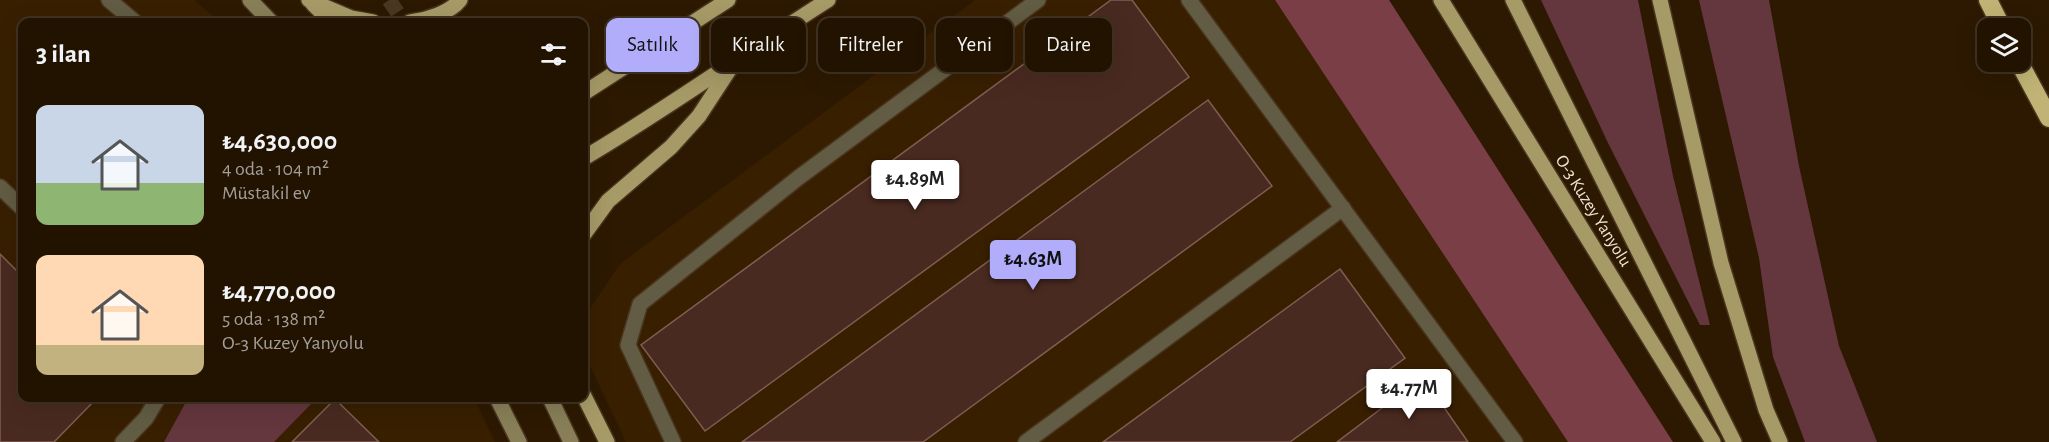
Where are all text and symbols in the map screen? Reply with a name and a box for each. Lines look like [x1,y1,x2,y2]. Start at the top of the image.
chip: Satılık [606,18,699,72]
chip: Kiralık [711,18,806,72]
chip: Filtreler [818,18,924,72]
chip: Yeni [936,18,1013,72]
chip: Daire [1025,18,1112,72]
map controls [1977,18,2031,72]
button: layers [1977,18,2031,72]
icon: filters [537,38,570,71]
text: 3 ilan [36,41,91,67]
text: ₺4,630,000 [222,128,337,154]
icon: home [84,129,156,201]
street label: O-3 Kuzey Yanyolu [1552,152,1634,270]
text: 4 oda · 104 m² [222,159,329,179]
pin: ₺4.89M [866,160,964,211]
text: ₺4.89M [885,169,945,189]
text: Müstakil ev [222,183,310,203]
pin: ₺4.63M [984,240,1082,291]
text: ₺4.63M [1004,249,1062,269]
text: ₺4,770,000 [222,278,336,304]
icon: home [84,279,156,351]
text: 5 oda · 138 m² [222,309,325,329]
text: O-3 Kuzey Yanyolu [222,333,364,353]
pin: ₺4.77M [1360,369,1458,420]
text: ₺4.77M [1380,378,1438,398]

